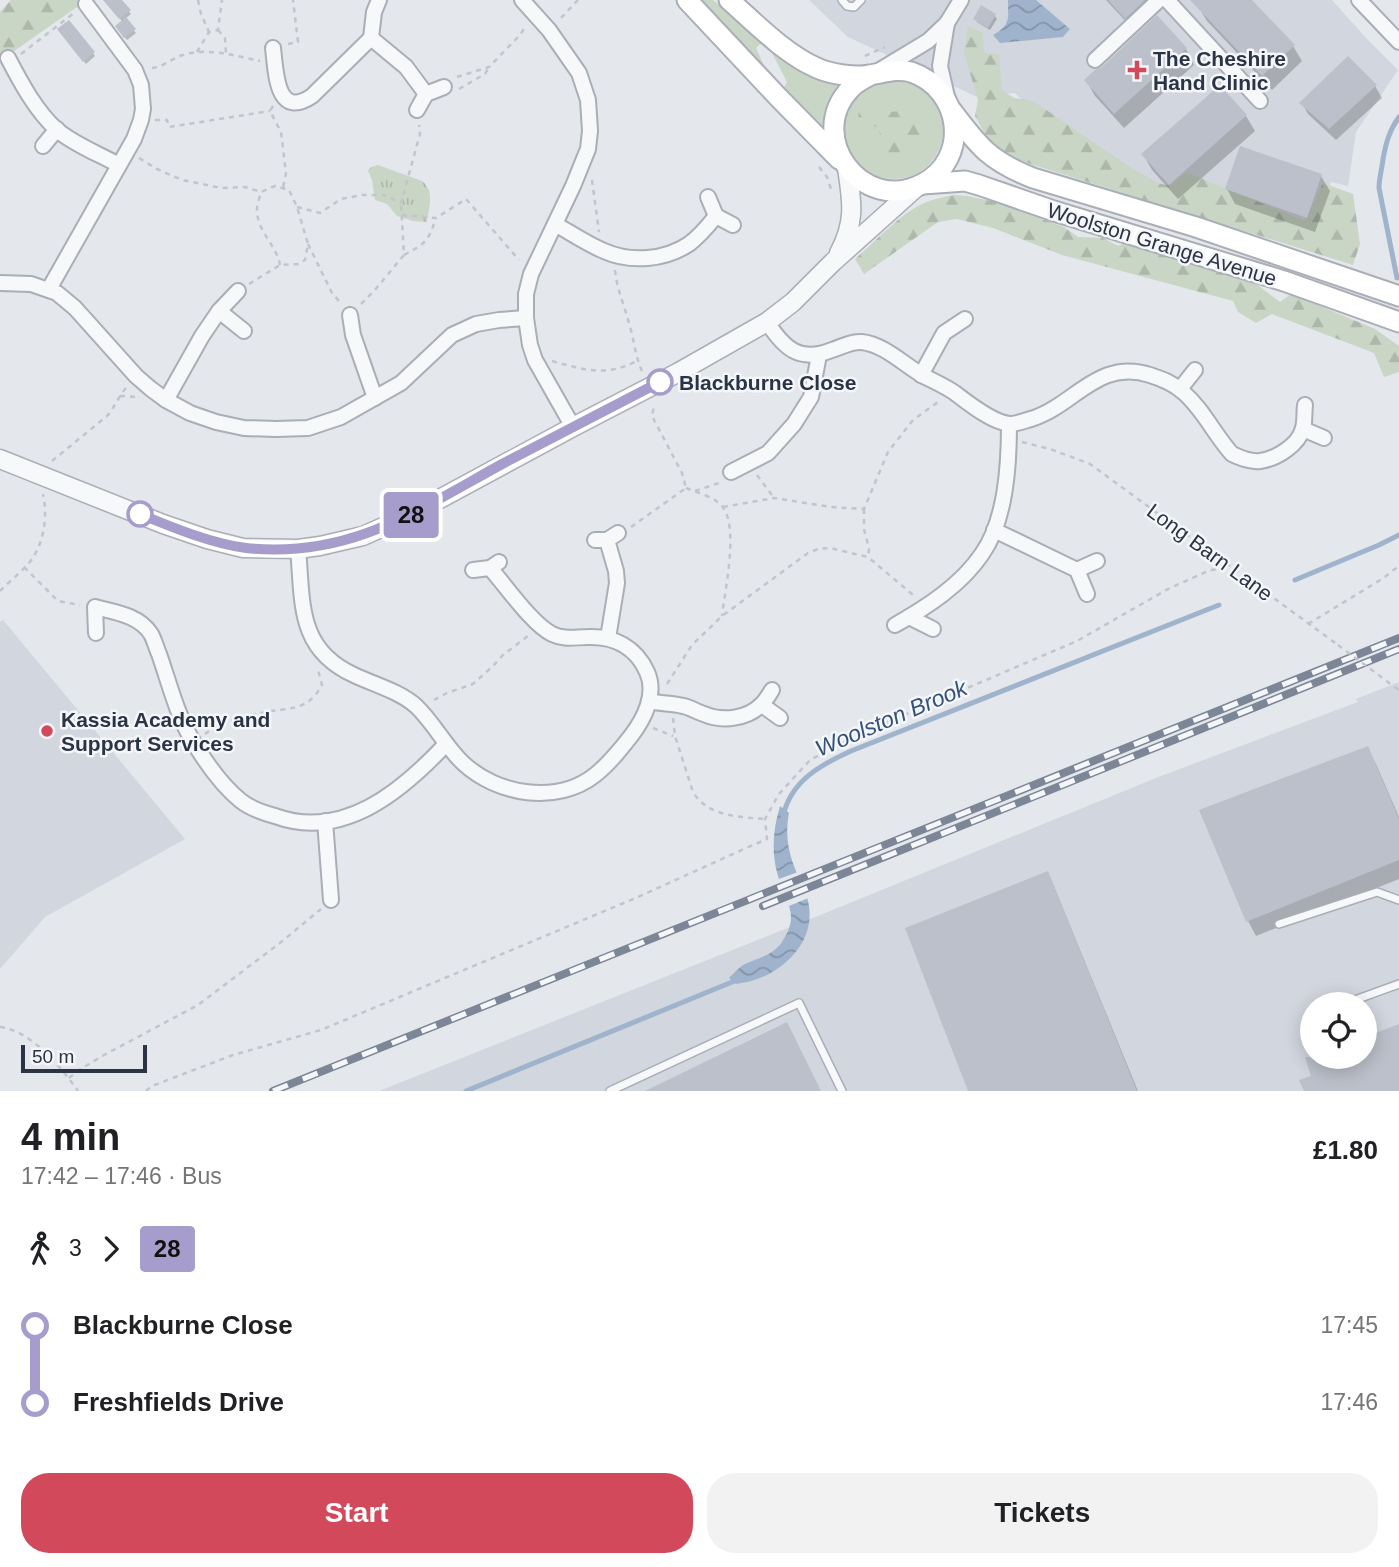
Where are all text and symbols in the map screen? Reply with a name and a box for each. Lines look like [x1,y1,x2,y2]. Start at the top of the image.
place label: The Cheshire Hand Clinic [1153,47,1286,94]
marker: The Cheshire Hand Clinic [1127,60,1147,80]
street label: Woolston Grange Avenue [1045,198,1279,290]
marker: Blackburne Close [647,369,673,395]
place label: Blackburne Close [679,371,856,394]
line badge: 28 [380,492,443,538]
street label: Long Barn Lane [1143,499,1277,605]
unlabelled marker [127,501,153,527]
text: 28 [398,501,424,528]
water label: Woolston Brook [811,674,972,762]
place label: Kassia Academy and Support Services [61,708,270,755]
marker: Kassia Academy and Support Services [39,723,55,739]
map controls [1300,992,1377,1069]
button: locate [1300,992,1377,1069]
scale bar [21,1042,147,1074]
text: 50 m [32,1046,74,1067]
text: 4 min [21,1116,120,1158]
text: £1.80 [1313,1135,1378,1165]
text: 17:42 – 17:46 · Bus [21,1163,222,1189]
icon: walk [21,1230,59,1268]
icon: forward [92,1230,130,1268]
text: 3 [69,1235,82,1261]
text: 28 [154,1235,181,1262]
text: Blackburne Close [73,1310,293,1340]
text: 17:45 [1320,1312,1378,1338]
text: Freshfields Drive [73,1387,284,1417]
text: 17:46 [1320,1389,1378,1415]
button: Start [21,1473,693,1553]
button: Tickets [707,1473,1378,1553]

